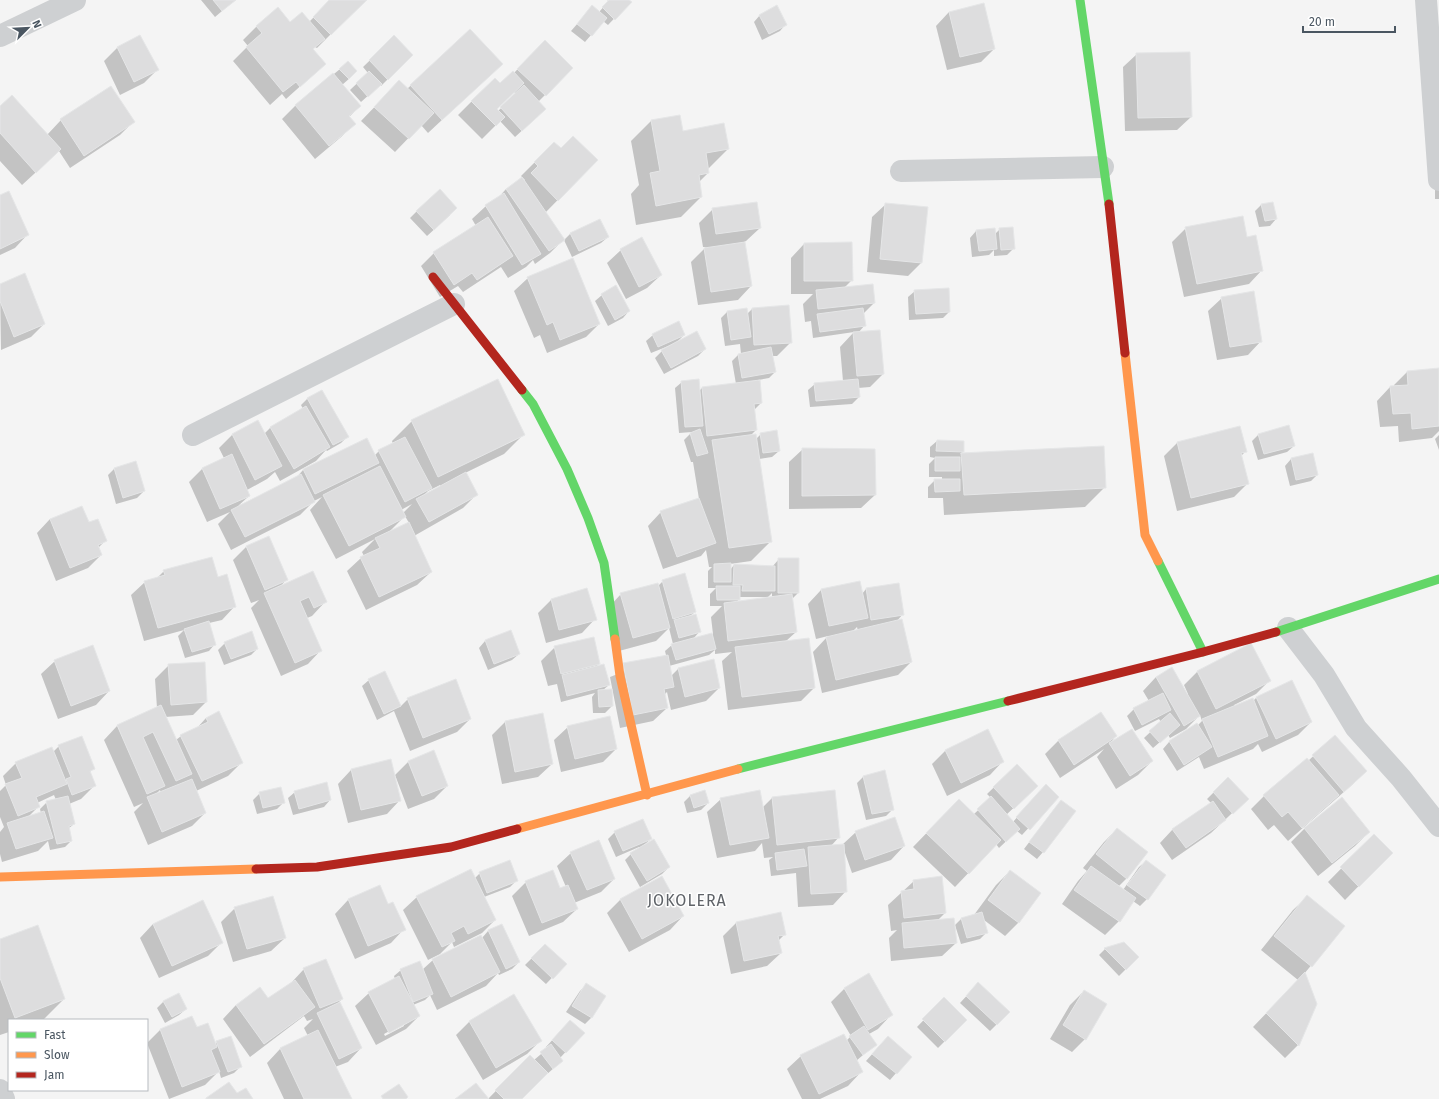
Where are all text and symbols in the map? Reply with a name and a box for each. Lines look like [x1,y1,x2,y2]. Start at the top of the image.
north arrow [8,8,48,48]
scale bar [1303,8,1395,34]
text: 20 m [1309,15,1335,29]
text: N [29,18,44,30]
district label: JOKOLERA [647,891,727,910]
legend [8,1019,148,1091]
text: Fast [44,1028,66,1042]
text: Slow [44,1048,70,1062]
text: Jam [44,1068,64,1082]

